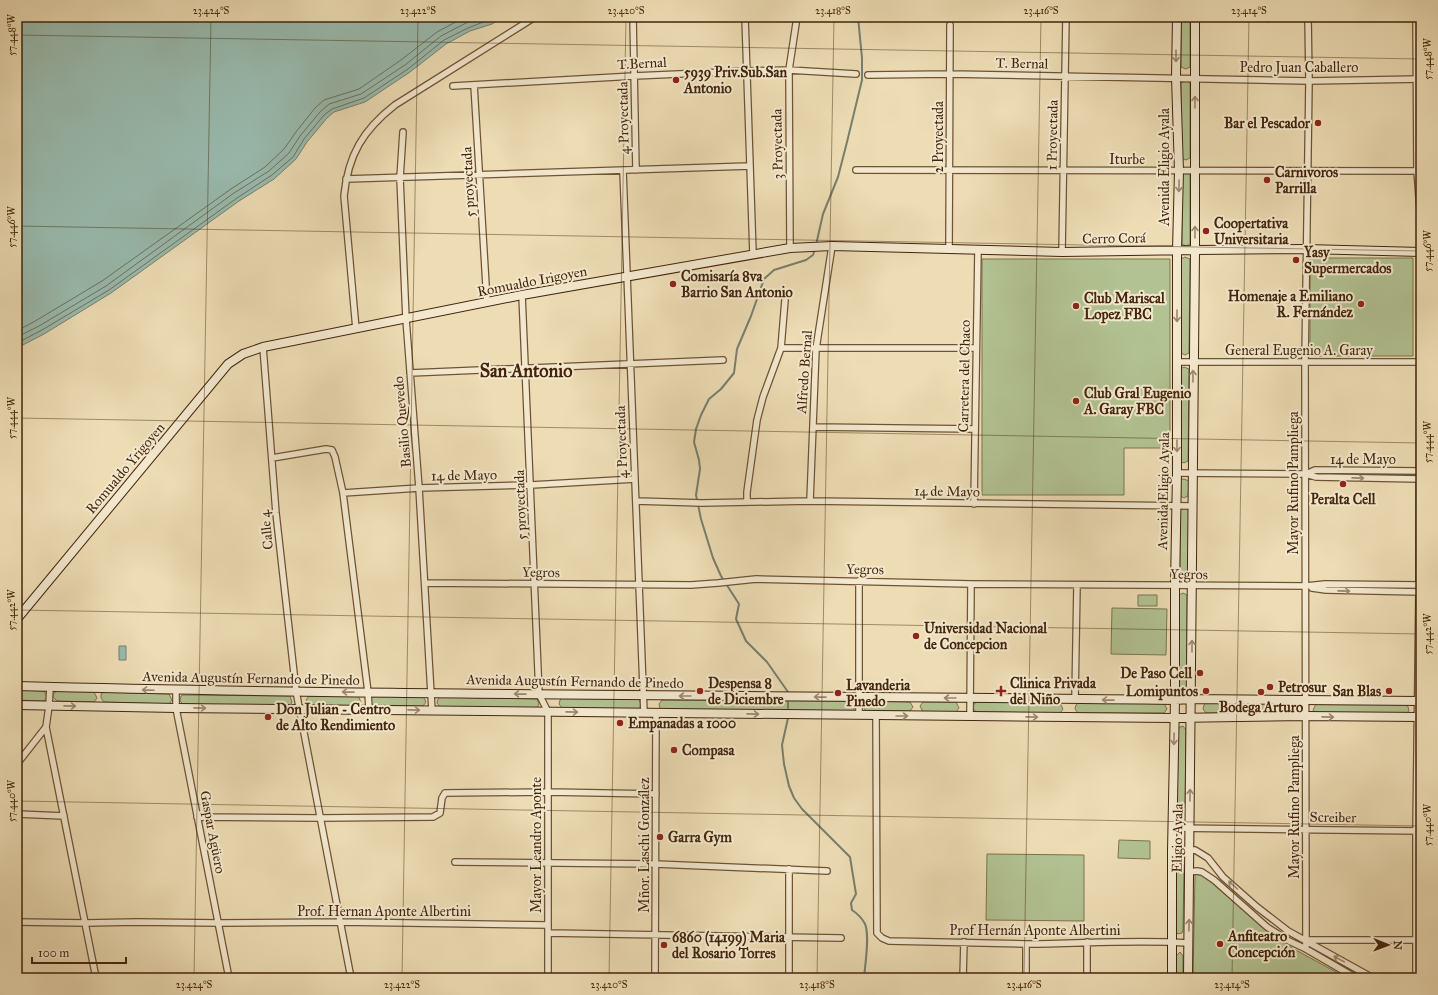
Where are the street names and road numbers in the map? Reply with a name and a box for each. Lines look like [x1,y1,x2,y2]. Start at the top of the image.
street label: T.Bernal [617,54,667,73]
street label: T. Bernal [996,55,1049,72]
street label: Pedro Juan Caballero [1239,59,1359,77]
street label: 4 Proyectada [614,81,633,155]
street label: 1 Proyectada [1043,99,1062,170]
street label: 2 Proyectada [930,101,947,173]
street label: 3 Proyectada [768,108,787,179]
street label: Avenida Eligio Ayala [1156,108,1173,227]
street label: 5 proyectada [458,146,479,218]
street label: Iturbe [1109,151,1145,168]
street label: Cerro Corá [1082,229,1146,248]
street label: Romualdo Irigoyen [476,262,589,300]
street label: Carretera del Chaco [955,320,974,432]
street label: Alfredo Bernal [793,329,816,415]
street label: General Eugenio A. Garay [1225,342,1373,359]
street label: Basilio Quevedo [390,376,415,468]
street label: 4 Proyectada [612,405,631,479]
street label: Mayor Rufino Pampliega [1285,411,1302,555]
street label: Romualdo Yrigoyen [82,419,169,517]
street label: Avenida Eligio Ayala [1154,432,1173,551]
street label: 14 de Mayo [1330,451,1396,468]
street label: 14 de Mayo [431,466,497,485]
street label: 5 proyectada [511,469,530,541]
street label: 14 de Mayo [914,482,980,501]
street label: Calle 4 [256,508,277,551]
street label: Yegros [846,561,884,578]
street label: Yegros [522,564,560,581]
street label: Yegros [1170,566,1208,583]
street label: Avenida Augustín Fernando de Pinedo [141,668,360,689]
street label: Avenida Augustín Fernando de Pinedo [465,671,684,692]
street label: Mayor Rufino Pampliega [1286,735,1303,879]
street label: Mayor Leandro Aponte [528,777,545,913]
street label: Mñor. Laschi González [636,777,653,913]
street label: Gaspar Agüero [196,789,229,875]
street label: Eligio Ayala [1168,803,1187,873]
street label: Screiber [1310,809,1357,826]
street label: Prof. Hernan Aponte Albertini [297,903,471,920]
street label: Prof Hernán Aponte Albertini [949,922,1121,939]

